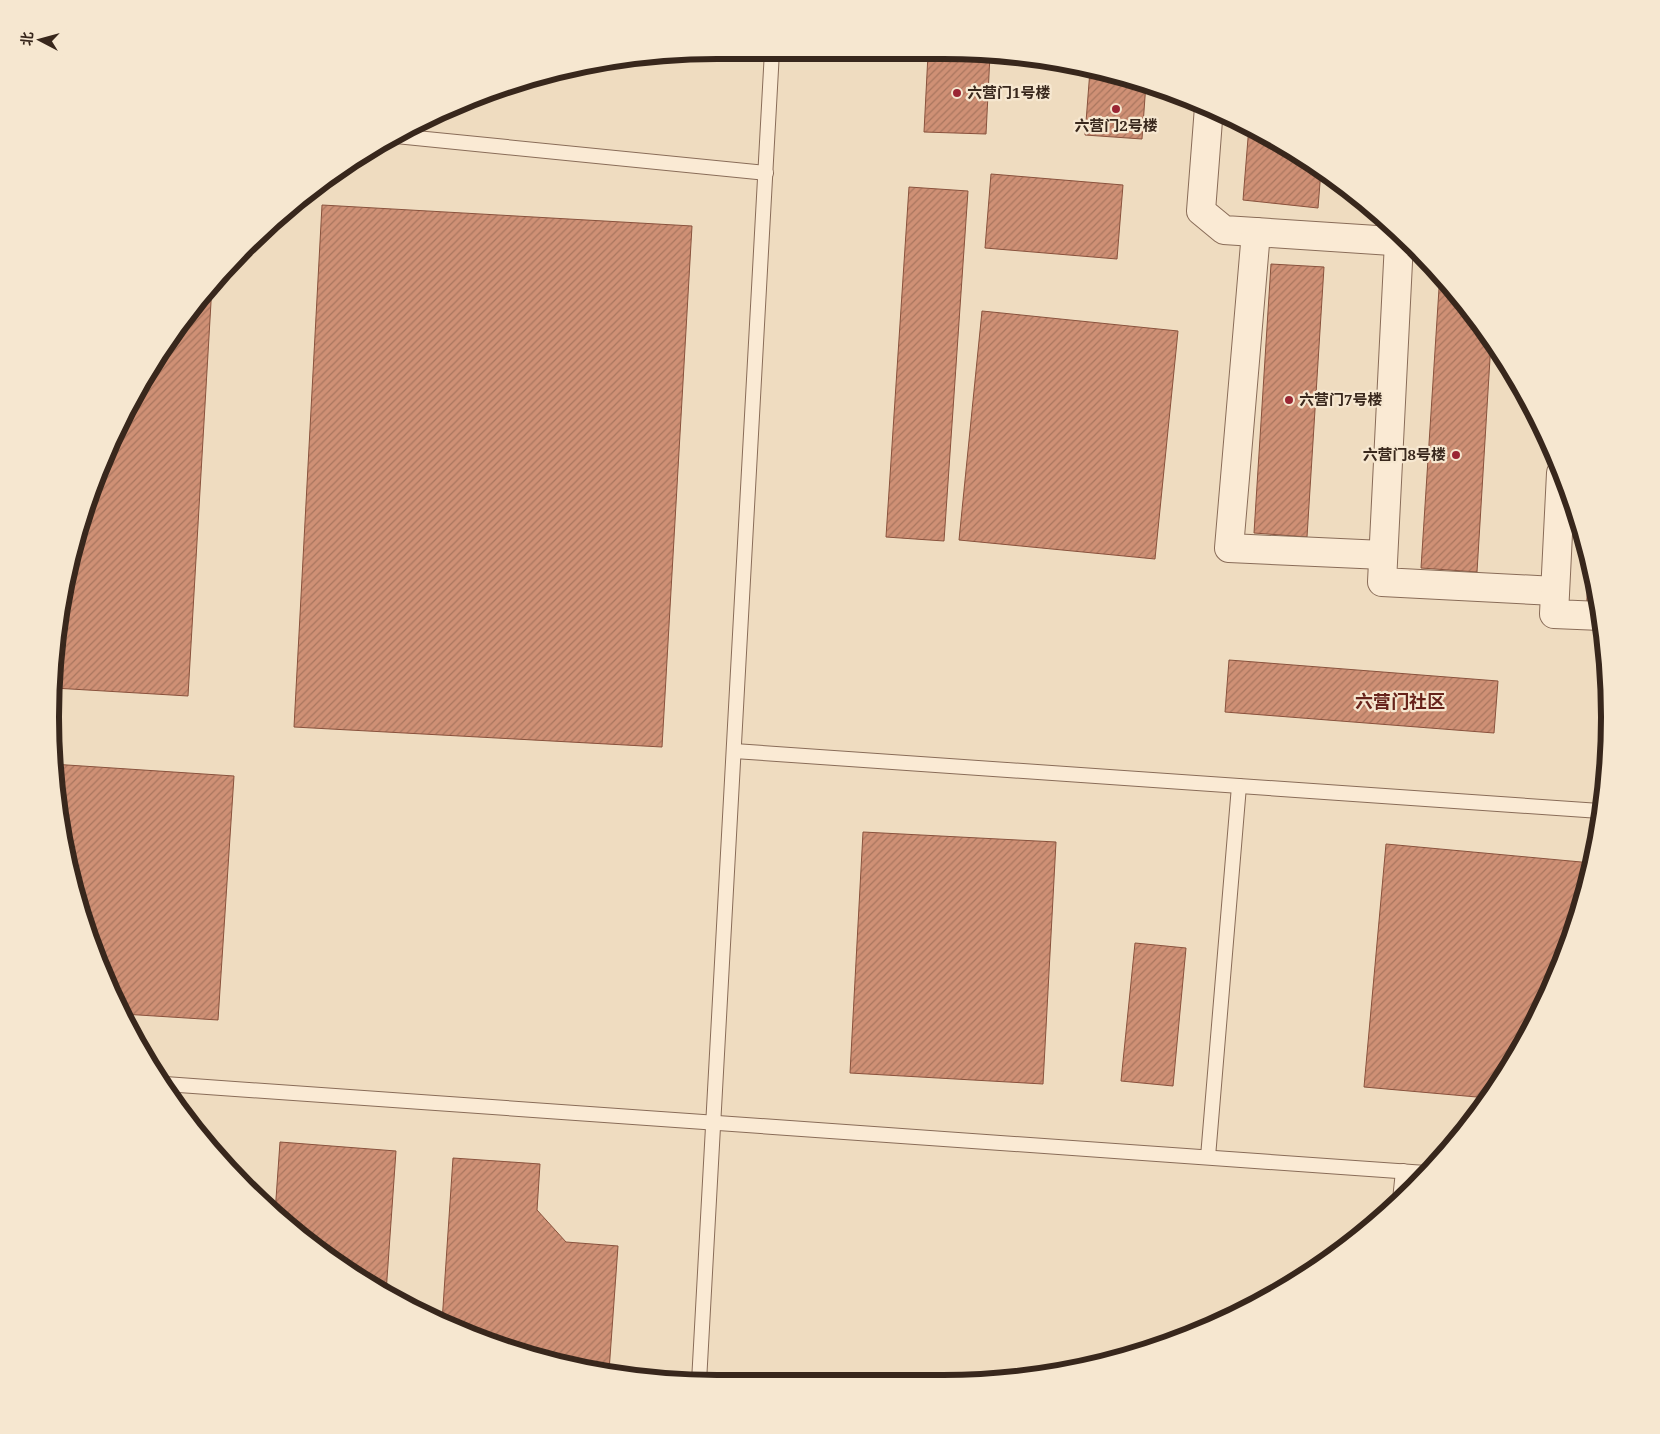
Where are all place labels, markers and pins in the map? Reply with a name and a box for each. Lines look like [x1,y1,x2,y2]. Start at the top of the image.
place label: 六营门1号楼 [967,82,1050,102]
marker: 六营门1号楼 [951,87,963,99]
marker: 六营门2号楼 [1110,103,1122,115]
place label: 六营门2号楼 [1074,115,1158,135]
place label: 六营门7号楼 [1299,389,1382,409]
marker: 六营门7号楼 [1283,394,1295,406]
place label: 六营门8号楼 [1363,444,1446,464]
marker: 六营门8号楼 [1450,449,1462,461]

